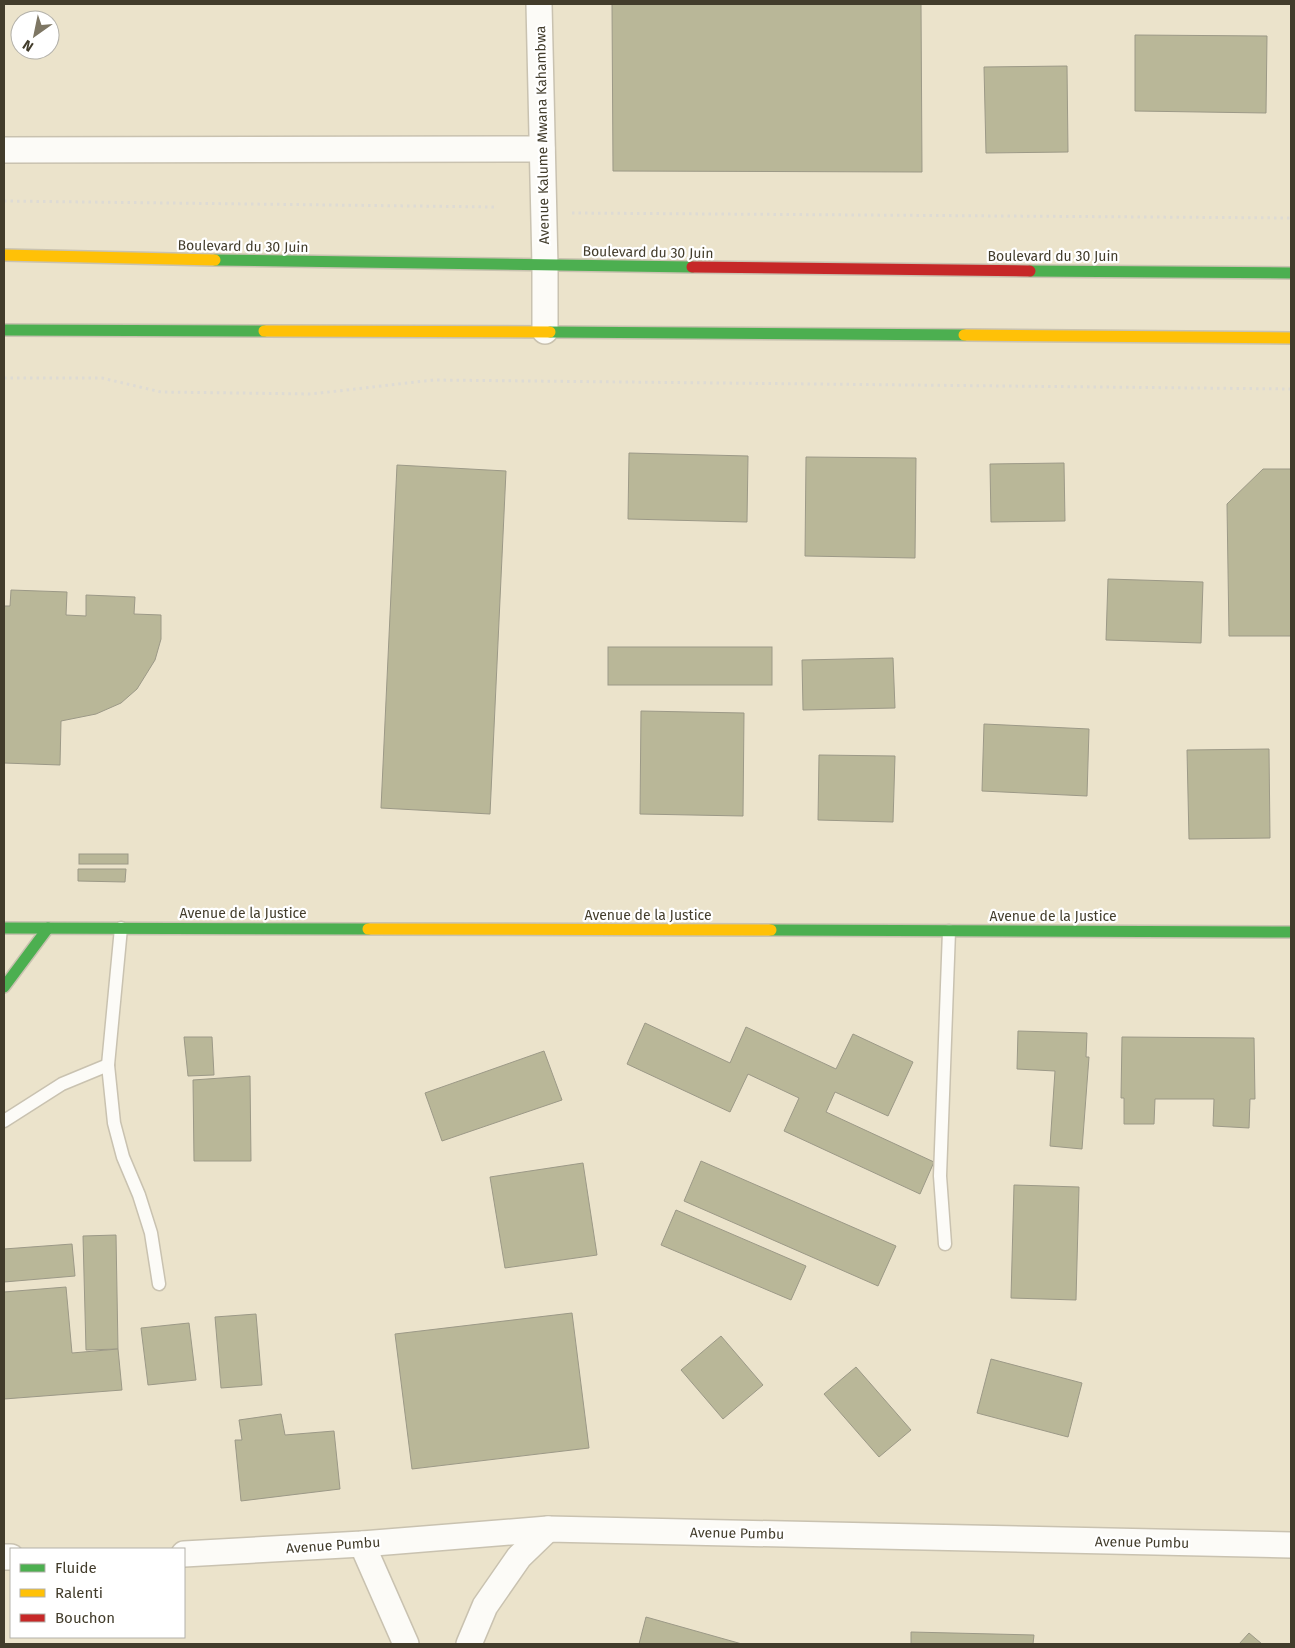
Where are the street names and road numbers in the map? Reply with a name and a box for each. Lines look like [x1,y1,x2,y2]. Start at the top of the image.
street label: Avenue Kalume Mwana Kahambwa [532,26,553,244]
street label: Boulevard du 30 Juin [177,237,309,256]
street label: Boulevard du 30 Juin [582,243,714,262]
street label: Boulevard du 30 Juin [987,248,1119,265]
street label: Avenue de la Justice [179,905,307,922]
street label: Avenue de la Justice [584,907,712,924]
street label: Avenue de la Justice [989,908,1117,925]
street label: Avenue Pumbu [690,1524,784,1543]
street label: Avenue Pumbu [1095,1533,1189,1552]
street label: Avenue Pumbu [285,1534,381,1557]

